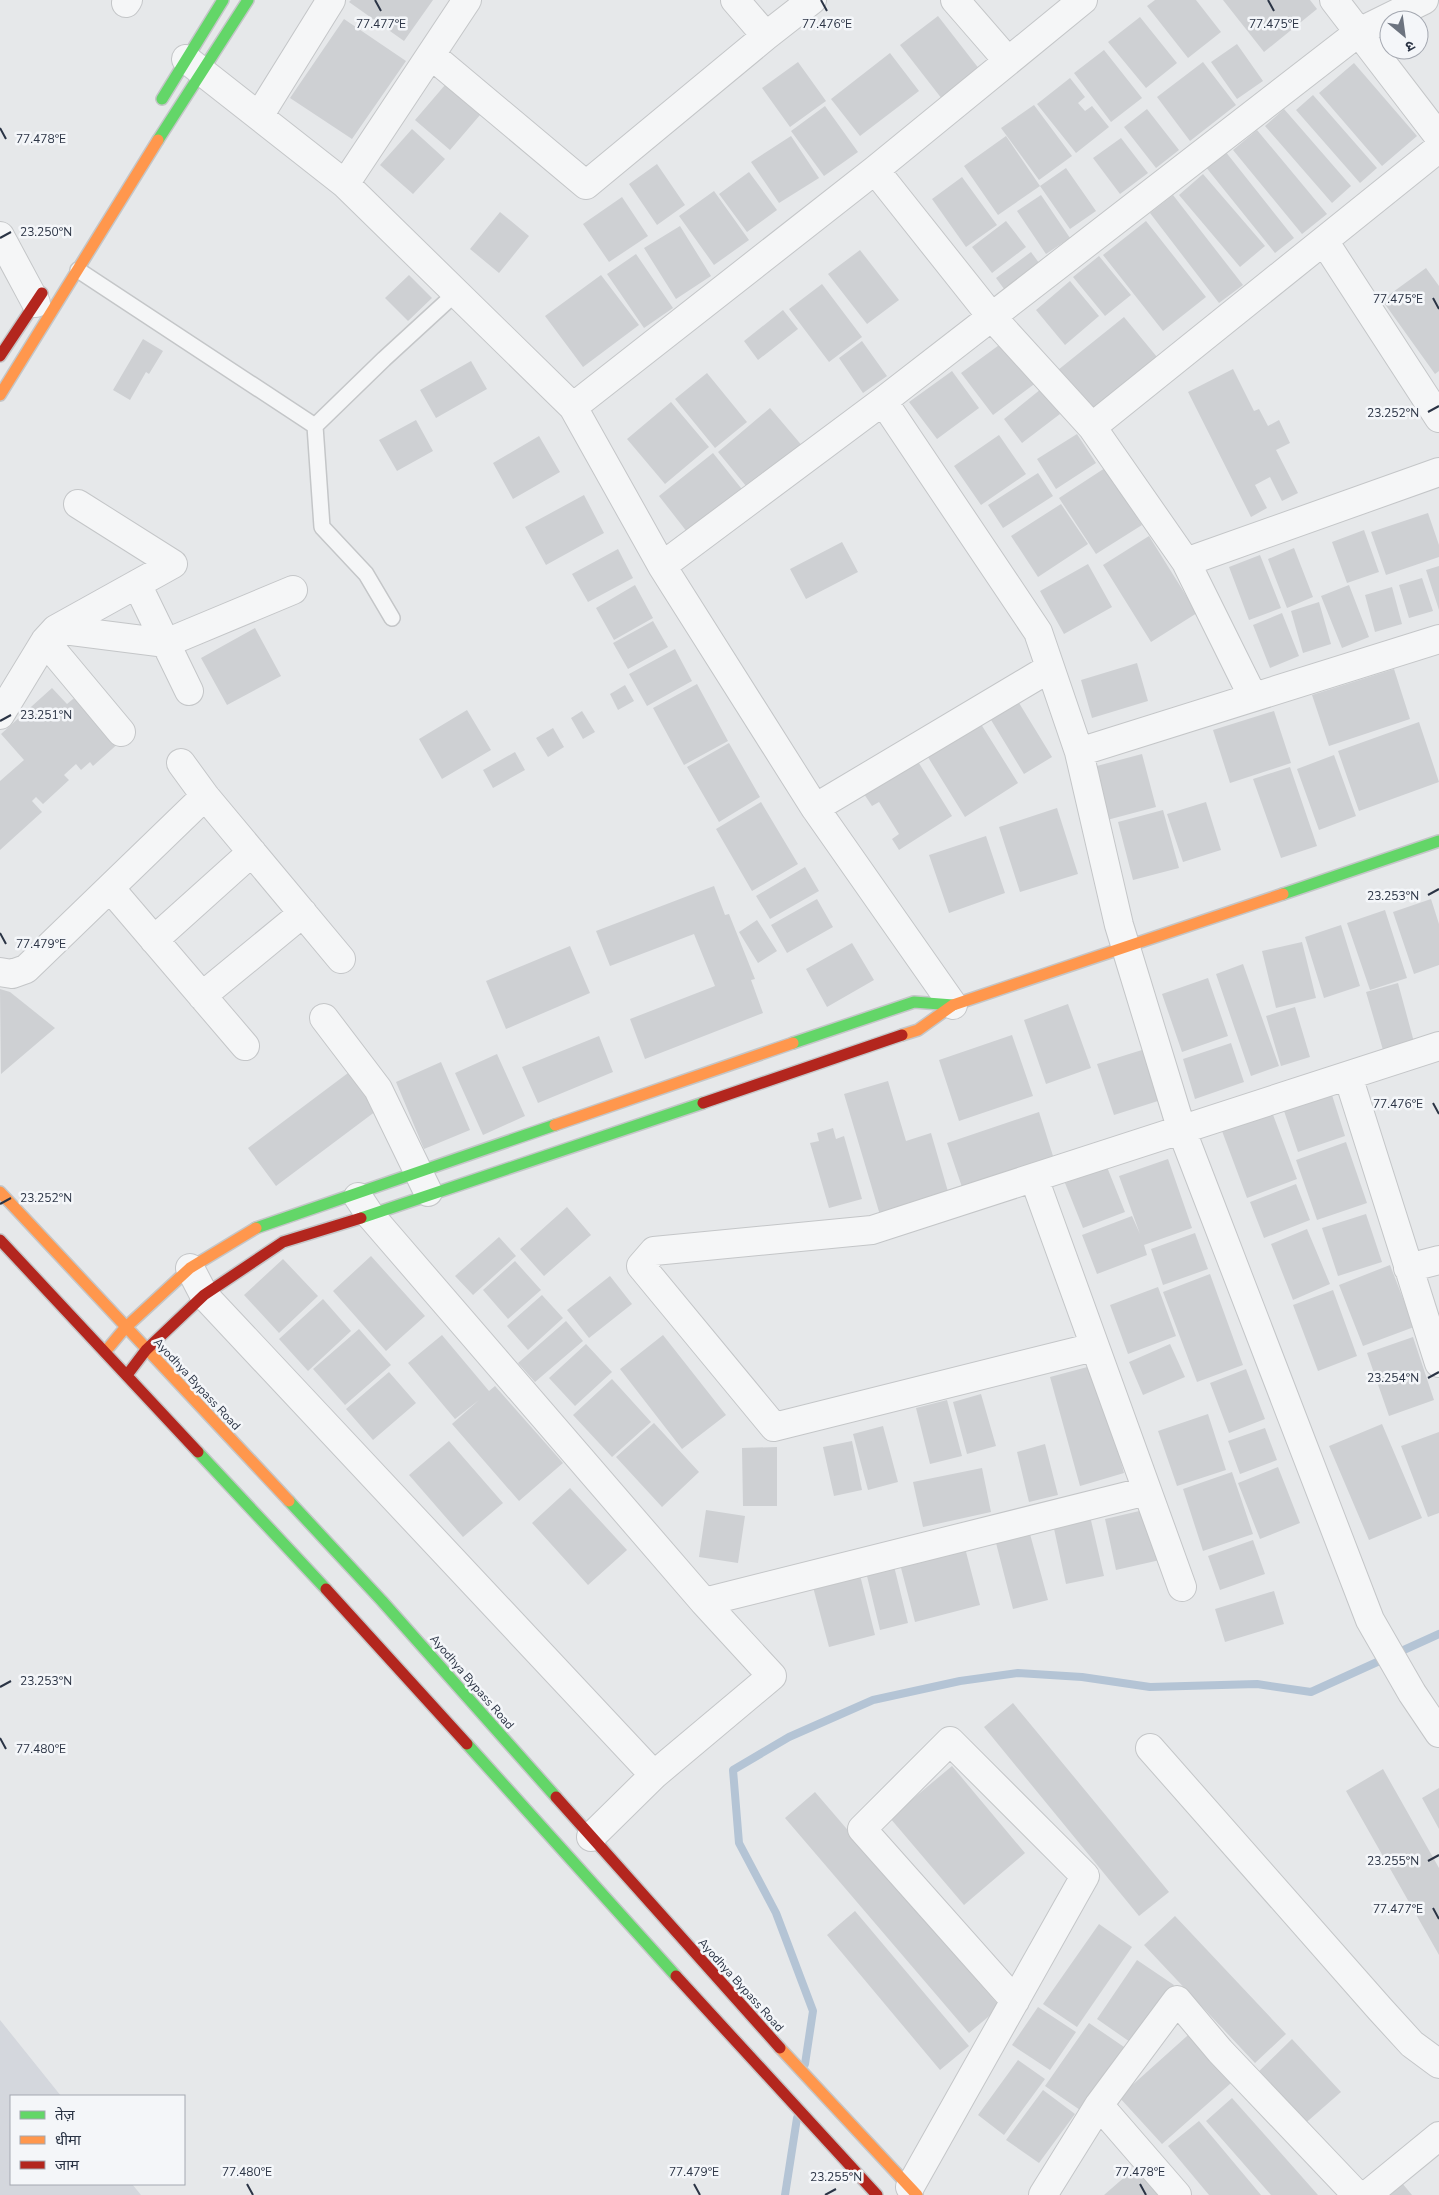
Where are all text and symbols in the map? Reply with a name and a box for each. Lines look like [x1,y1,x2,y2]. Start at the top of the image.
north arrow [1379,10,1429,60]
text: 77.477°E [356,16,406,32]
text: 77.476°E [802,16,852,32]
text: 77.475°E [1249,16,1299,32]
text: उ [1401,36,1418,57]
text: 77.478°E [16,131,66,147]
text: 23.250°N [20,224,72,240]
text: 77.475°E [1373,291,1423,307]
text: 23.252°N [1367,405,1419,421]
text: 23.251°N [20,707,72,723]
text: 23.253°N [1367,888,1419,904]
text: 77.479°E [16,936,66,952]
text: 77.476°E [1373,1096,1423,1112]
text: 23.252°N [20,1190,72,1206]
street label: Ayodhya Bypass Road [150,1334,244,1434]
text: 23.254°N [1367,1370,1419,1386]
street label: Ayodhya Bypass Road [426,1631,518,1733]
text: 23.253°N [20,1673,72,1689]
text: 77.480°E [16,1741,66,1757]
text: 23.255°N [1367,1853,1419,1869]
text: 77.477°E [1373,1901,1423,1917]
street label: Ayodhya Bypass Road [695,1935,787,2035]
legend [10,2095,185,2185]
text: तेज़ [55,2105,76,2125]
text: धीमा [55,2130,82,2150]
text: जाम [55,2155,80,2175]
text: 77.480°E [222,2164,272,2180]
text: 77.479°E [669,2164,719,2180]
text: 77.478°E [1115,2164,1165,2180]
text: 23.255°N [810,2169,862,2185]

